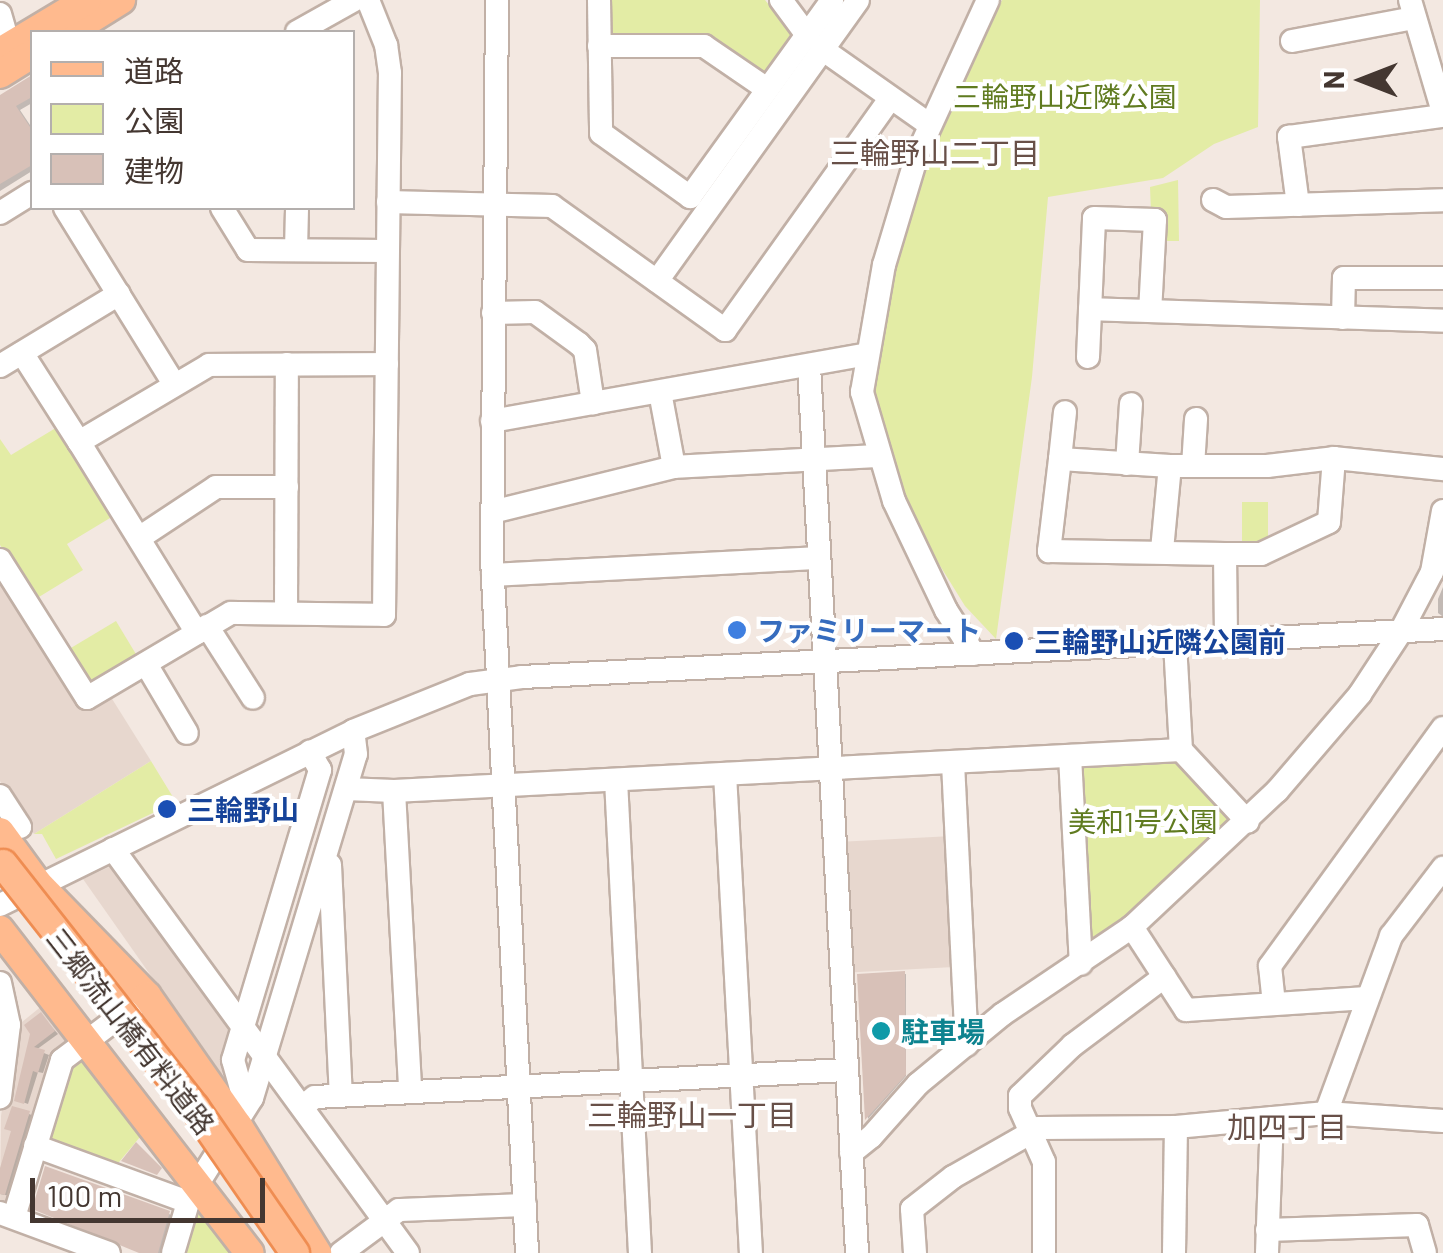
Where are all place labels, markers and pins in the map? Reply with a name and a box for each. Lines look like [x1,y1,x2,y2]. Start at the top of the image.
place label: ファミリーマート [757,613,981,647]
marker: ファミリーマート [726,619,748,641]
place label: 三輪野山近隣公園前 [1034,624,1286,658]
marker: 三輪野山近隣公園前 [1003,630,1025,652]
place label: 三輪野山 [187,792,299,826]
marker: 三輪野山 [156,798,178,820]
place label: 駐車場 [901,1014,985,1048]
marker: 駐車場 [870,1020,892,1042]

